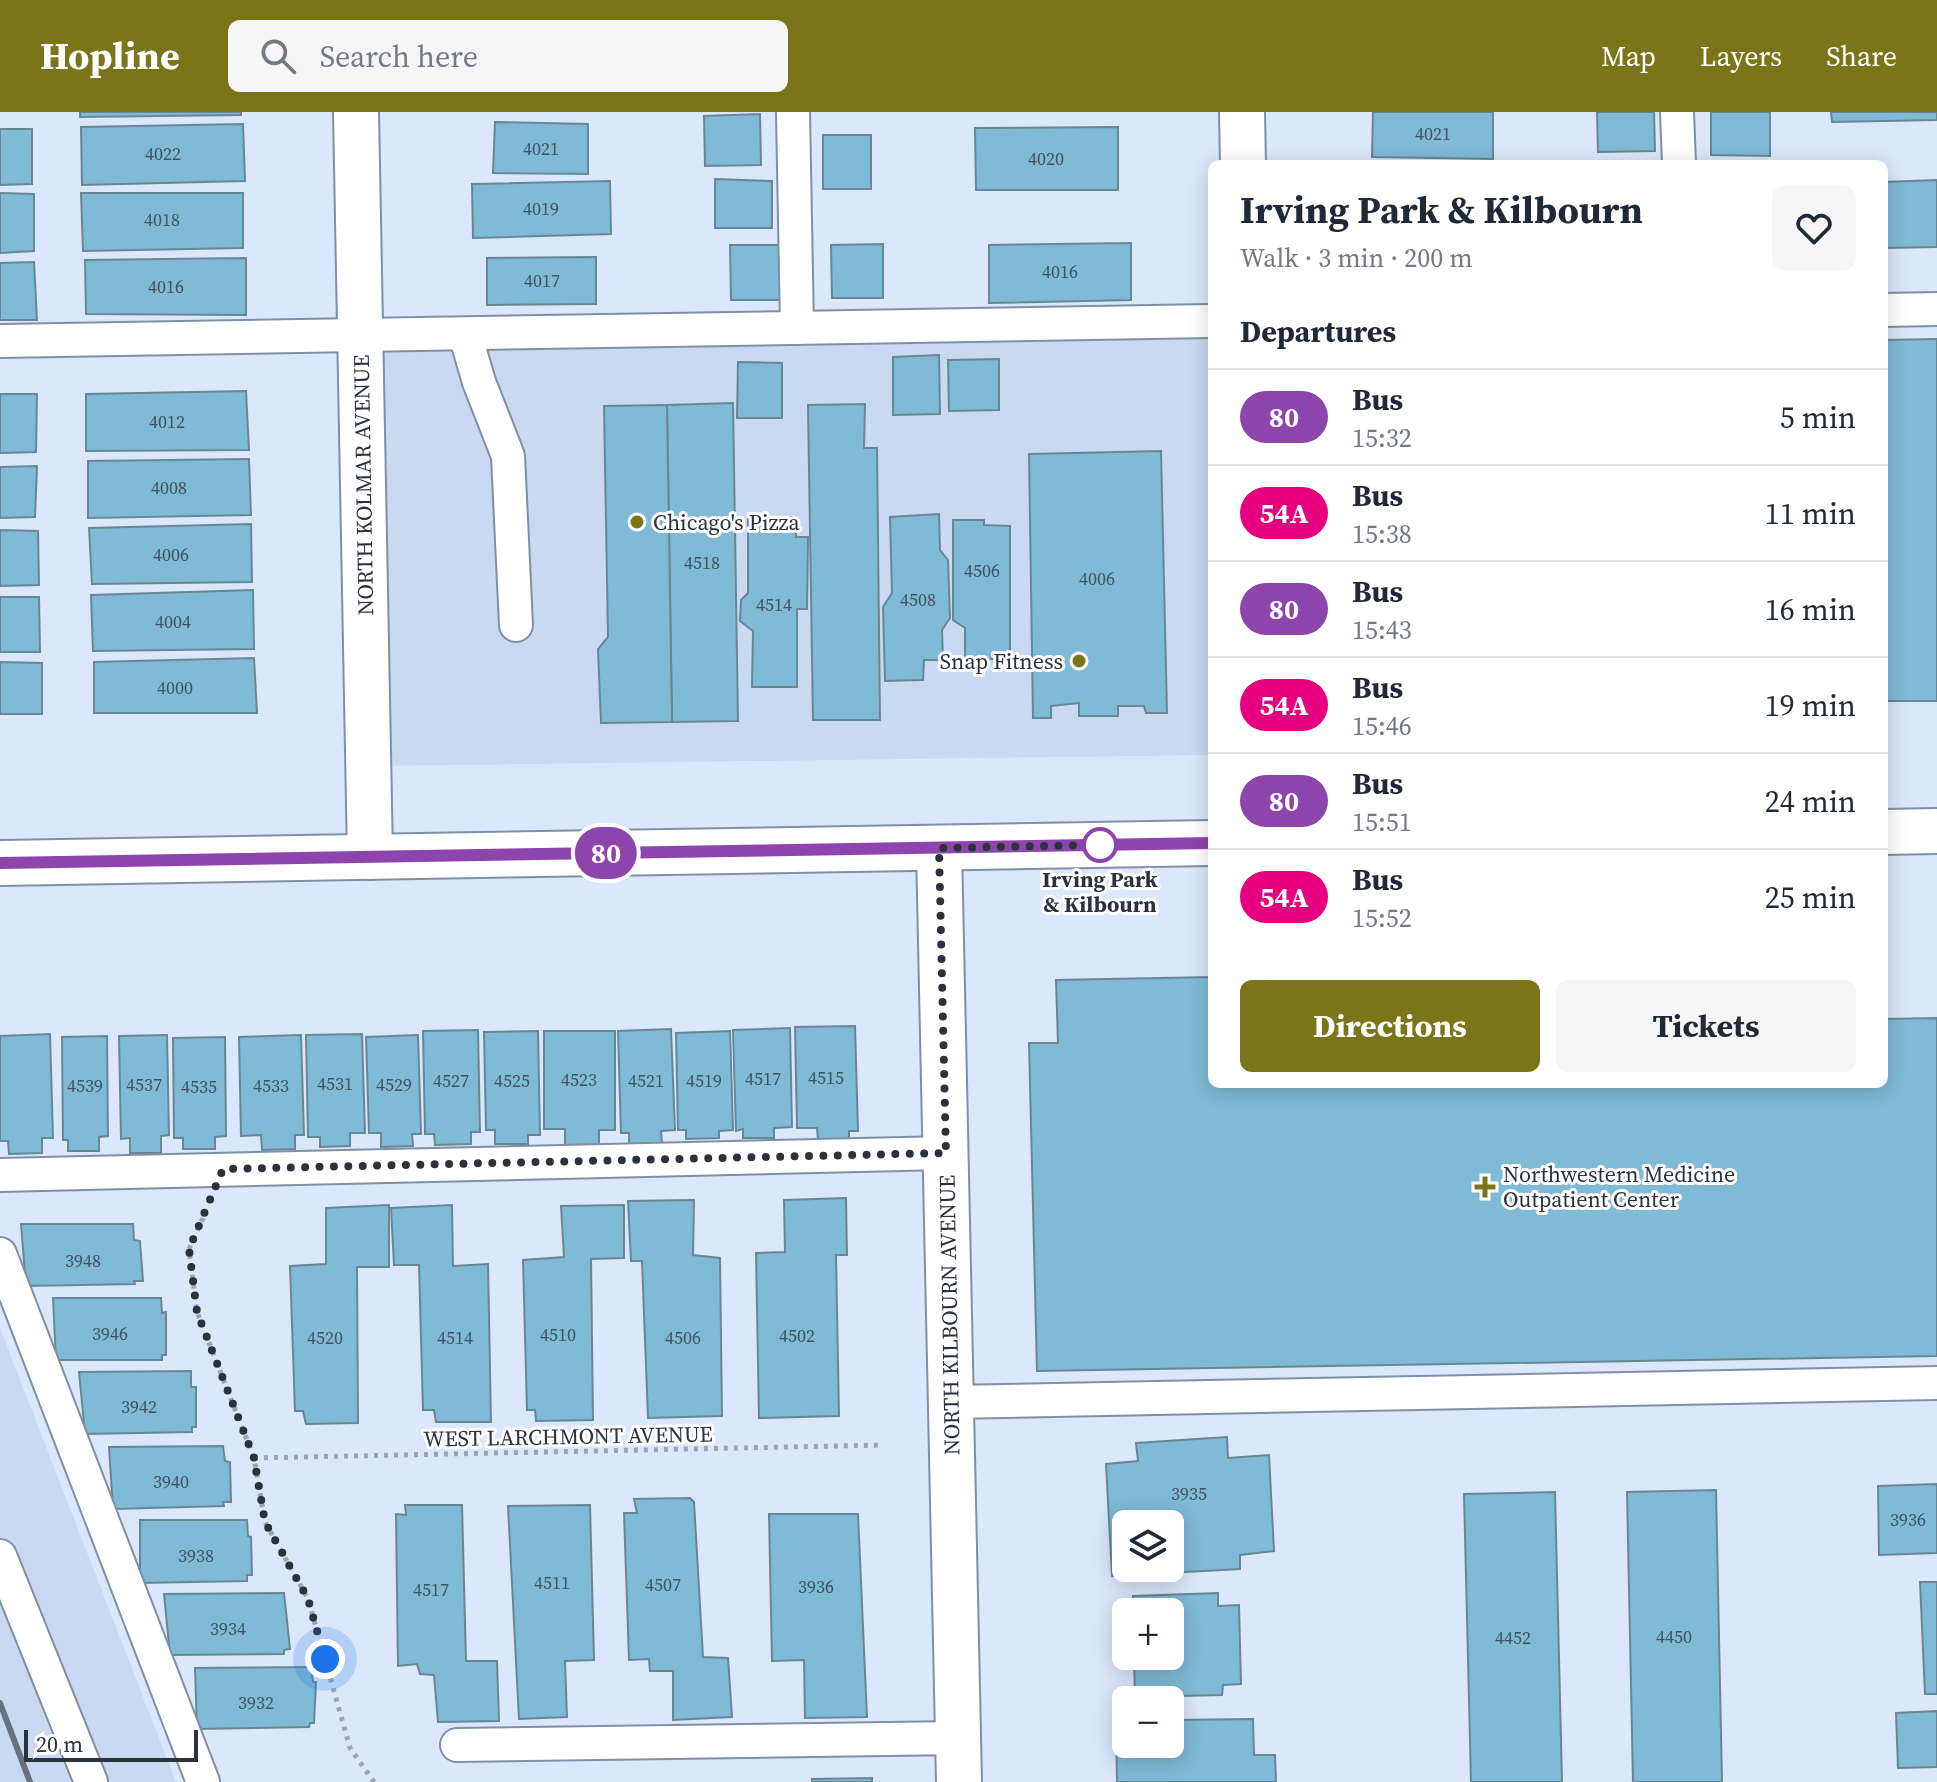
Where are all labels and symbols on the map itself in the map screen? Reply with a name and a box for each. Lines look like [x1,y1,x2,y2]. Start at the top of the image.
house number: 4021 [1415,121,1451,146]
house number: 4021 [523,136,559,161]
house number: 4022 [145,141,181,166]
house number: 4020 [1028,146,1064,171]
house number: 4019 [523,196,559,221]
house number: 4018 [144,207,180,232]
house number: 4016 [1042,259,1078,284]
house number: 4017 [524,268,560,293]
house number: 4016 [148,274,184,299]
street label: NORTH KOLMAR AVENUE [346,354,380,616]
house number: 4012 [149,409,185,434]
house number: 4008 [151,475,187,500]
place label: Chicago's Pizza [653,507,801,537]
marker: Chicago's Pizza [628,513,646,531]
house number: 4006 [153,542,189,567]
house number: 4518 [684,550,720,575]
house number: 4506 [964,558,1000,583]
house number: 4006 [1079,566,1115,591]
house number: 4508 [900,587,936,612]
house number: 4514 [756,592,792,617]
house number: 4004 [155,609,191,634]
place label: Snap Fitness [940,646,1063,676]
marker: Snap Fitness [1070,652,1088,670]
house number: 4000 [157,675,193,700]
line badge: 80 [570,827,642,879]
marker: Irving Park & Kilbourn [1083,828,1117,862]
place label: Irving Park & Kilbourn [1042,864,1159,919]
house number: 4515 [808,1065,844,1090]
house number: 4517 [745,1066,781,1091]
house number: 4523 [561,1067,597,1092]
house number: 4527 [433,1068,469,1093]
house number: 4525 [494,1068,530,1093]
house number: 4521 [628,1068,664,1093]
house number: 4519 [686,1068,722,1093]
house number: 4531 [317,1071,353,1096]
house number: 4537 [126,1072,162,1097]
house number: 4529 [376,1072,412,1097]
house number: 4539 [67,1073,103,1098]
house number: 4533 [253,1073,289,1098]
house number: 4535 [181,1074,217,1099]
place label: Northwestern Medicine Outpatient Center [1503,1159,1735,1214]
street label: NORTH KILBOURN AVENUE [932,1175,966,1455]
marker: Northwestern Medicine Outpatient Center [1474,1176,1496,1198]
house number: 3948 [65,1248,101,1273]
house number: 3946 [92,1321,128,1346]
house number: 4510 [540,1322,576,1347]
house number: 4502 [779,1323,815,1348]
house number: 4520 [307,1325,343,1350]
house number: 4514 [437,1325,473,1350]
house number: 4506 [665,1325,701,1350]
house number: 3942 [121,1394,157,1419]
street label: WEST LARCHMONT AVENUE [423,1418,713,1454]
house number: 3940 [153,1469,189,1494]
house number: 3935 [1171,1481,1207,1506]
house number: 3936 [1890,1507,1926,1532]
house number: 3938 [178,1543,214,1568]
house number: 4511 [534,1570,570,1595]
house number: 4507 [645,1572,681,1597]
house number: 3936 [798,1574,834,1599]
house number: 4517 [413,1577,449,1602]
house number: 3934 [210,1616,246,1641]
house number: 4450 [1656,1624,1692,1649]
house number: 4452 [1495,1625,1531,1650]
your location [305,1639,345,1679]
house number: 3932 [238,1690,274,1715]
scale bar [24,1726,198,1762]

